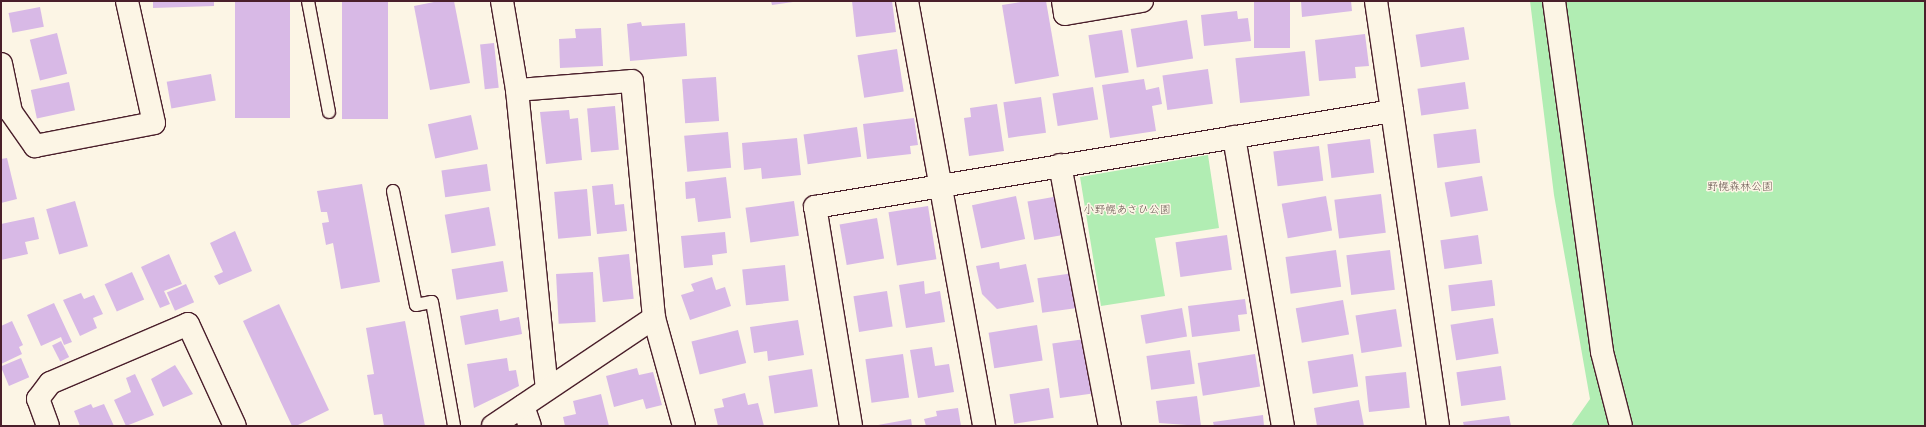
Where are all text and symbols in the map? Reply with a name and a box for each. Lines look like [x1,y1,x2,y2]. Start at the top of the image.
park label: 野幌森林公園 [1707,179,1773,193]
park label: 小野幌あさひ公園 [1083,202,1171,216]

